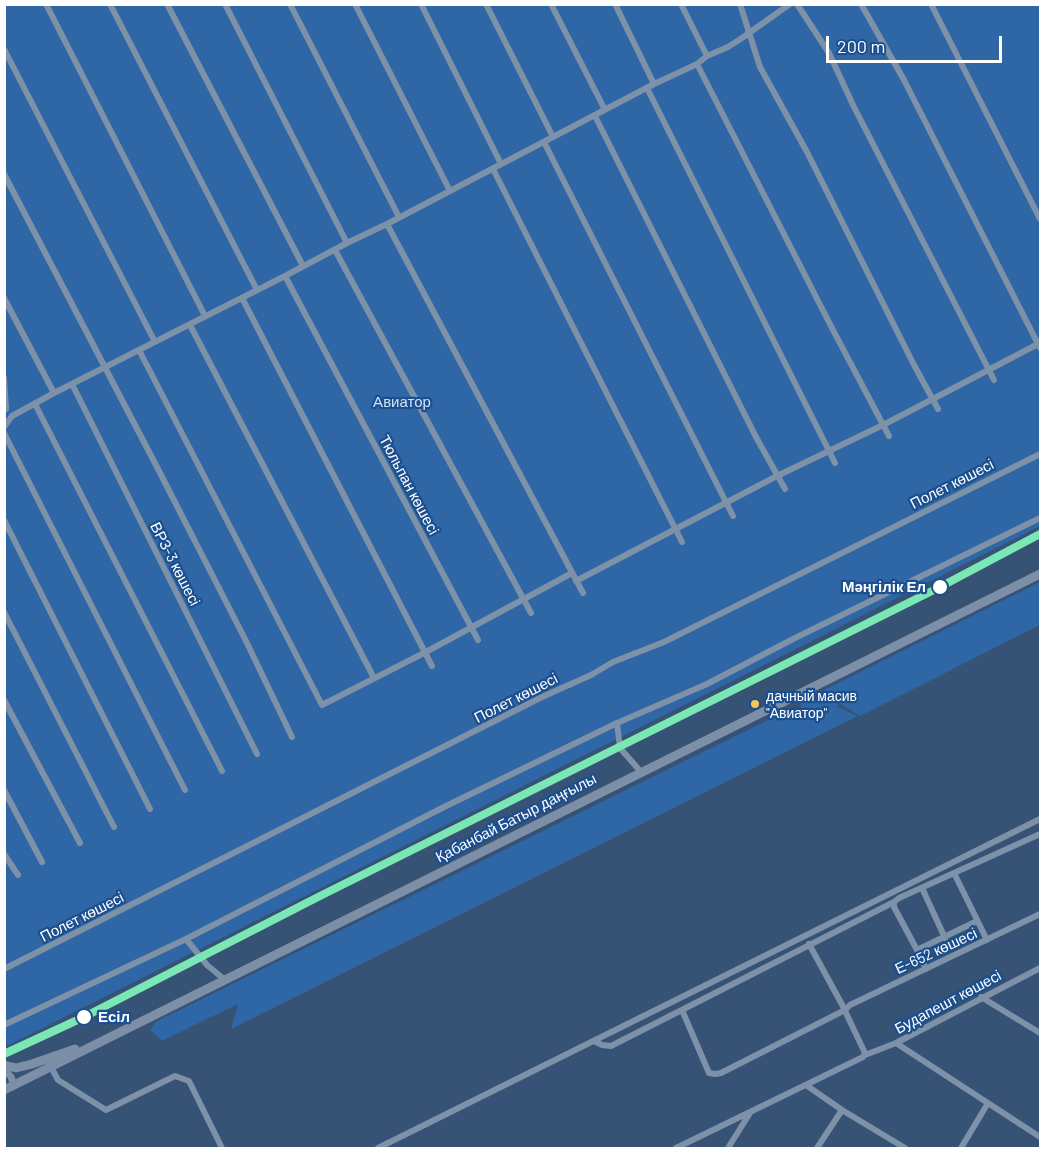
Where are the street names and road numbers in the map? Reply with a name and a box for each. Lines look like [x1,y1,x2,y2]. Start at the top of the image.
street label: Тюльпан көшесі [375,432,443,538]
street label: Полет көшесі [907,455,997,513]
street label: ВРЗ-3 көшесі [146,519,204,609]
street label: Полет көшесі [471,669,561,727]
street label: Қабанбай Батыр даңғылы [433,770,599,866]
street label: Полет көшесі [37,888,127,946]
street label: Е-652 көшесі [892,924,980,978]
street label: Будапешт көшесі [892,966,1004,1038]

